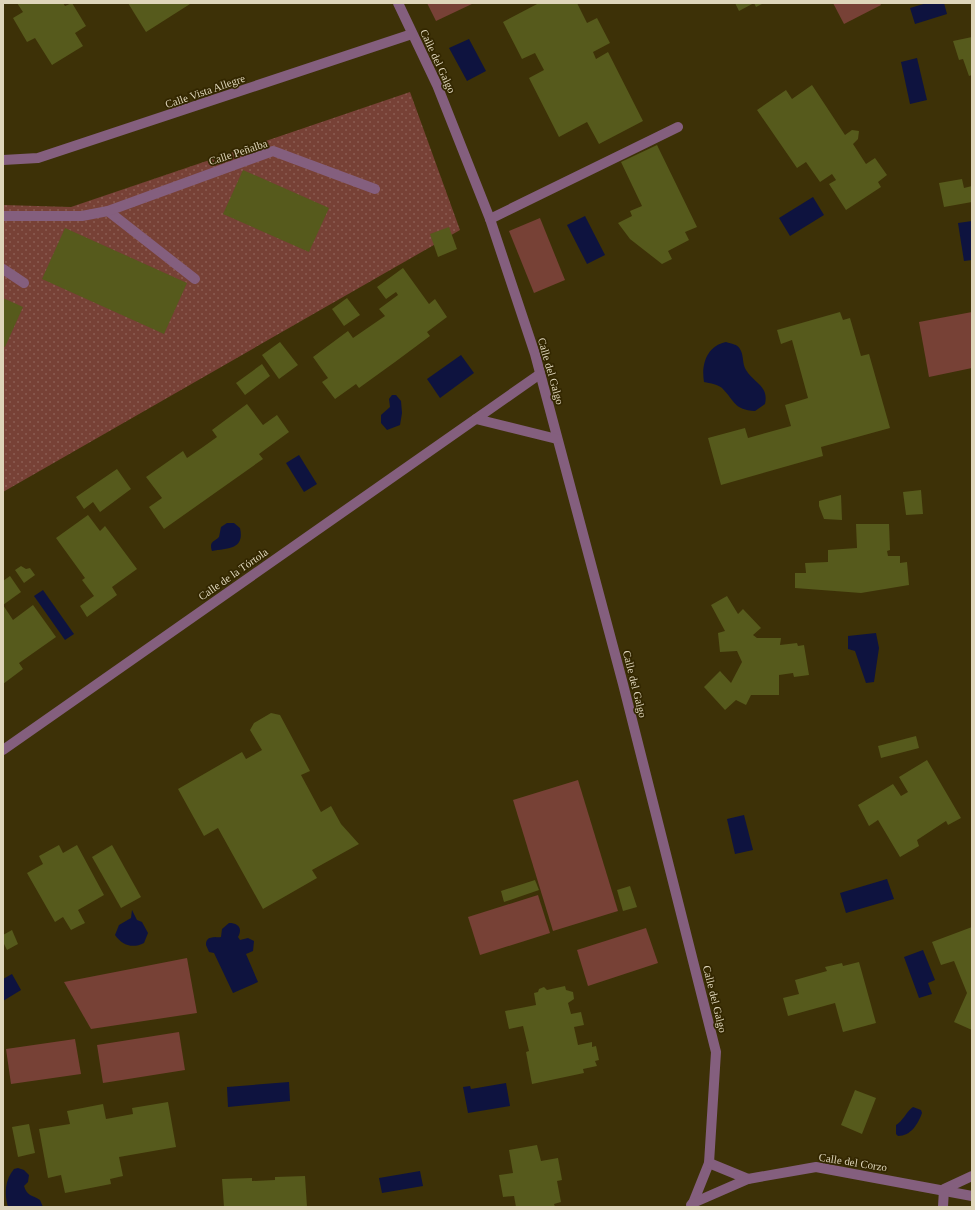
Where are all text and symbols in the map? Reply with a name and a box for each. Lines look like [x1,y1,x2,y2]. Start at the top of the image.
street label: Calle del Galgo [418,27,458,95]
street label: Calle Vista Allegre [164,72,247,110]
street label: Calle Peñalba [207,137,269,167]
street label: Calle del Galgo [536,336,566,406]
street label: Calle de la Tórtola [196,546,270,602]
street label: Calle del Galgo [621,649,649,719]
street label: Calle del Galgo [701,964,729,1034]
street label: Calle del Corzo [818,1151,889,1173]

